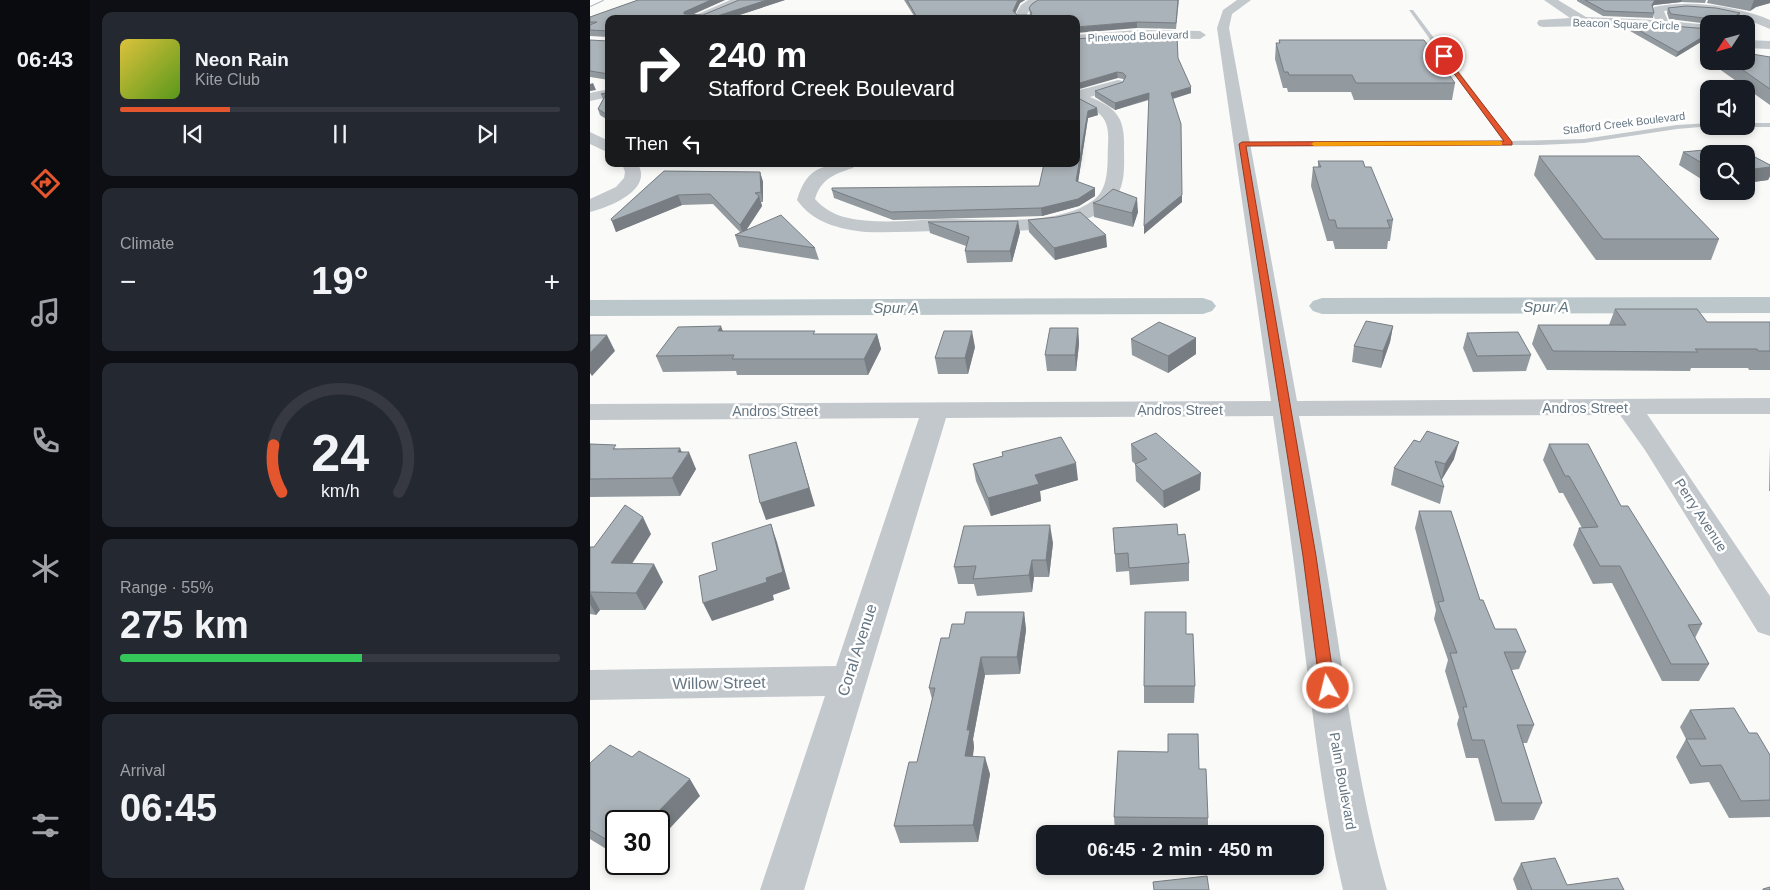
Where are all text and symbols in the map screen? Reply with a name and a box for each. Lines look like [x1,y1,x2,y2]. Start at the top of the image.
north arrow [1700,15,1755,70]
map controls [1700,15,1755,200]
street label: Beacon Square Circle [1572,16,1680,32]
street label: Pinewood Boulevard [1087,28,1189,44]
icon: right [625,35,690,100]
text: 240 m [708,35,807,74]
pin [1423,35,1465,77]
icon: arrive [1430,42,1458,70]
text: 06:43 [17,47,73,72]
text: Neon Rain [195,49,289,70]
text: Kite Club [195,71,260,88]
text: Stafford Creek Boulevard [708,76,955,101]
button: sound [1700,80,1755,135]
street label: Stafford Creek Boulevard [1562,110,1686,136]
icon: previous [179,120,207,148]
icon: pause [326,120,354,148]
icon: next [473,120,501,148]
icon: left [678,130,706,158]
text: Then [625,133,668,154]
button: search [1700,145,1755,200]
icon: directions [28,166,63,201]
text: Climate [120,235,174,252]
text: 19° [311,260,369,302]
text: − [120,266,136,297]
text: + [544,266,560,297]
icon: music [28,295,63,330]
water label: Spur A [1523,298,1569,315]
water label: Spur A [873,299,919,316]
street label: Andros Street [1542,400,1628,416]
street label: Andros Street [1137,402,1223,418]
street label: Andros Street [732,403,818,419]
icon: phone [28,423,63,458]
text: 24 [311,424,369,482]
street label: Perry Avenue [1671,476,1731,555]
text: km/h [321,481,359,501]
icon: climate [28,551,63,586]
text: Range · 55% [120,579,213,596]
street label: Coral Avenue [834,602,880,698]
text: 275 km [120,604,249,646]
position arrow [1301,661,1353,713]
street label: Willow Street [672,674,766,692]
icon: car [28,680,63,715]
street label: Palm Boulevard [1327,731,1359,831]
text: Arrival [120,762,165,779]
text: 06:45 [120,787,217,829]
icon: filters [28,808,63,843]
speed limit sign: 30 [605,810,670,875]
text: 06:45 · 2 min · 450 m [1087,839,1273,860]

